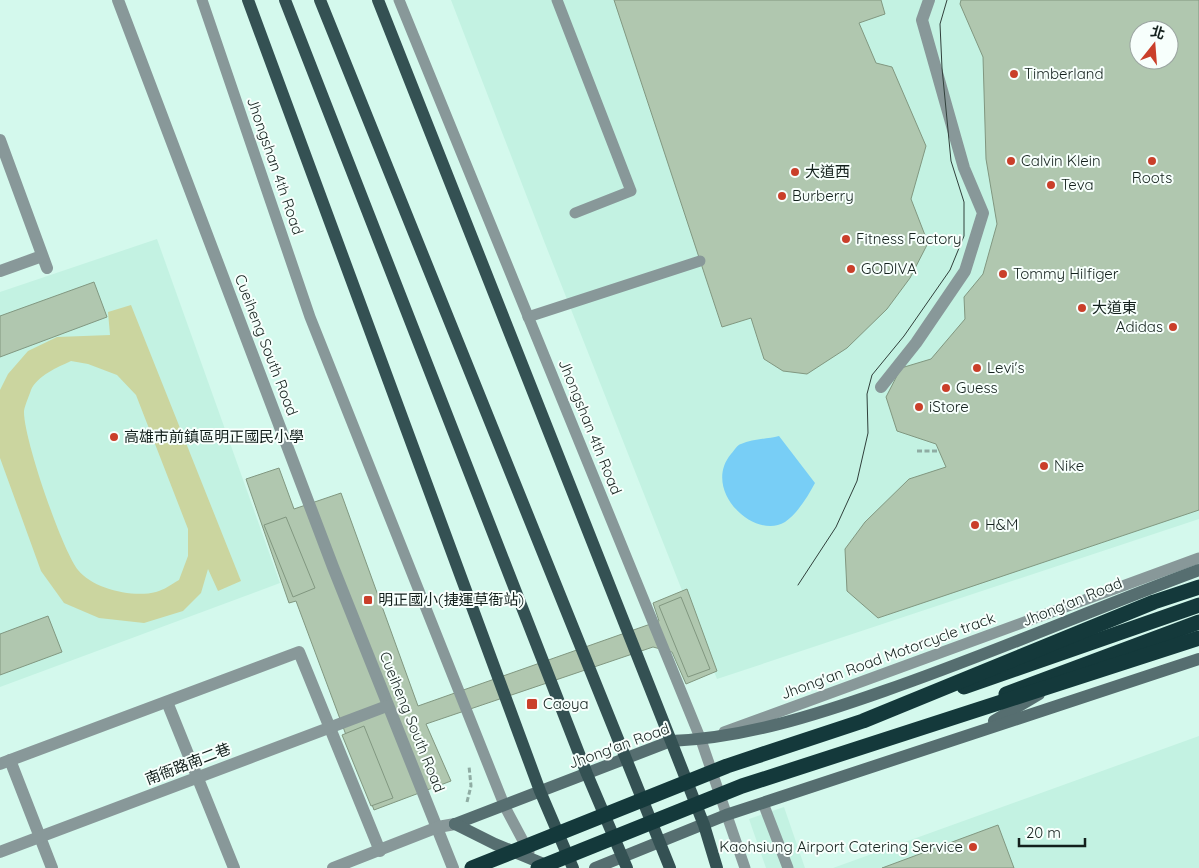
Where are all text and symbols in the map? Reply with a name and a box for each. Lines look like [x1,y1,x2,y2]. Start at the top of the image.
north arrow [1129,20,1179,70]
text: 北 [1148,22,1167,43]
place label: Timberland [1024,64,1104,83]
marker: Timberland [1008,68,1020,80]
street label: Jhongshan 4th Road [243,95,308,237]
place label: Calvin Klein [1021,151,1101,170]
marker: Calvin Klein [1005,155,1017,167]
marker: Roots [1146,155,1158,167]
place label: 大道西 [805,162,850,181]
marker: 大道西 [789,166,801,178]
place label: Roots [1132,168,1172,187]
place label: Teva [1061,175,1094,194]
marker: Teva [1045,179,1057,191]
place label: Burberry [792,186,854,205]
marker: Burberry [776,190,788,202]
place label: Fitness Factory [856,229,962,248]
marker: Fitness Factory [840,233,852,245]
place label: GODIVA [861,259,917,278]
marker: GODIVA [845,263,857,275]
place label: Tommy Hilfiger [1013,264,1119,283]
marker: Tommy Hilfiger [997,268,1009,280]
street label: Cueiheng South Road [231,271,302,418]
place label: 大道東 [1092,298,1137,317]
marker: 大道東 [1076,302,1088,314]
place label: Adidas [1116,317,1163,336]
marker: Adidas [1167,321,1179,333]
street label: Jhongshan 4th Road [555,356,626,497]
place label: Levi's [987,358,1024,377]
marker: Levi's [971,362,983,374]
place label: Guess [956,378,998,397]
marker: Guess [940,382,952,394]
place label: iStore [929,397,969,416]
marker: iStore [913,401,925,413]
place label: 高雄市前鎮區明正國民小學 [124,427,304,446]
marker: 高雄市前鎮區明正國民小學 [108,431,120,443]
place label: Nike [1054,456,1084,475]
marker: Nike [1038,460,1050,472]
place label: H&M [985,515,1018,534]
marker: H&M [969,519,981,531]
street label: Jhong'an Road [1019,573,1125,630]
place label: 明正國小(捷運草衙站) [378,590,524,609]
marker: 明正國小(捷運草衙站) [362,594,374,606]
street label: Jhong'an Road Motorcycle track [778,608,998,703]
street label: Cueiheng South Road [376,649,449,795]
place label: Caoya [543,694,589,713]
marker: Caoya [525,697,539,711]
street label: Jhong'an Road [566,718,672,773]
street label: 南衙路南二巷 [142,739,233,789]
scale bar [1019,816,1085,848]
text: 20 m [1026,823,1061,842]
place label: Kaohsiung Airport Catering Service [719,837,963,856]
marker: Kaohsiung Airport Catering Service [967,841,979,853]

